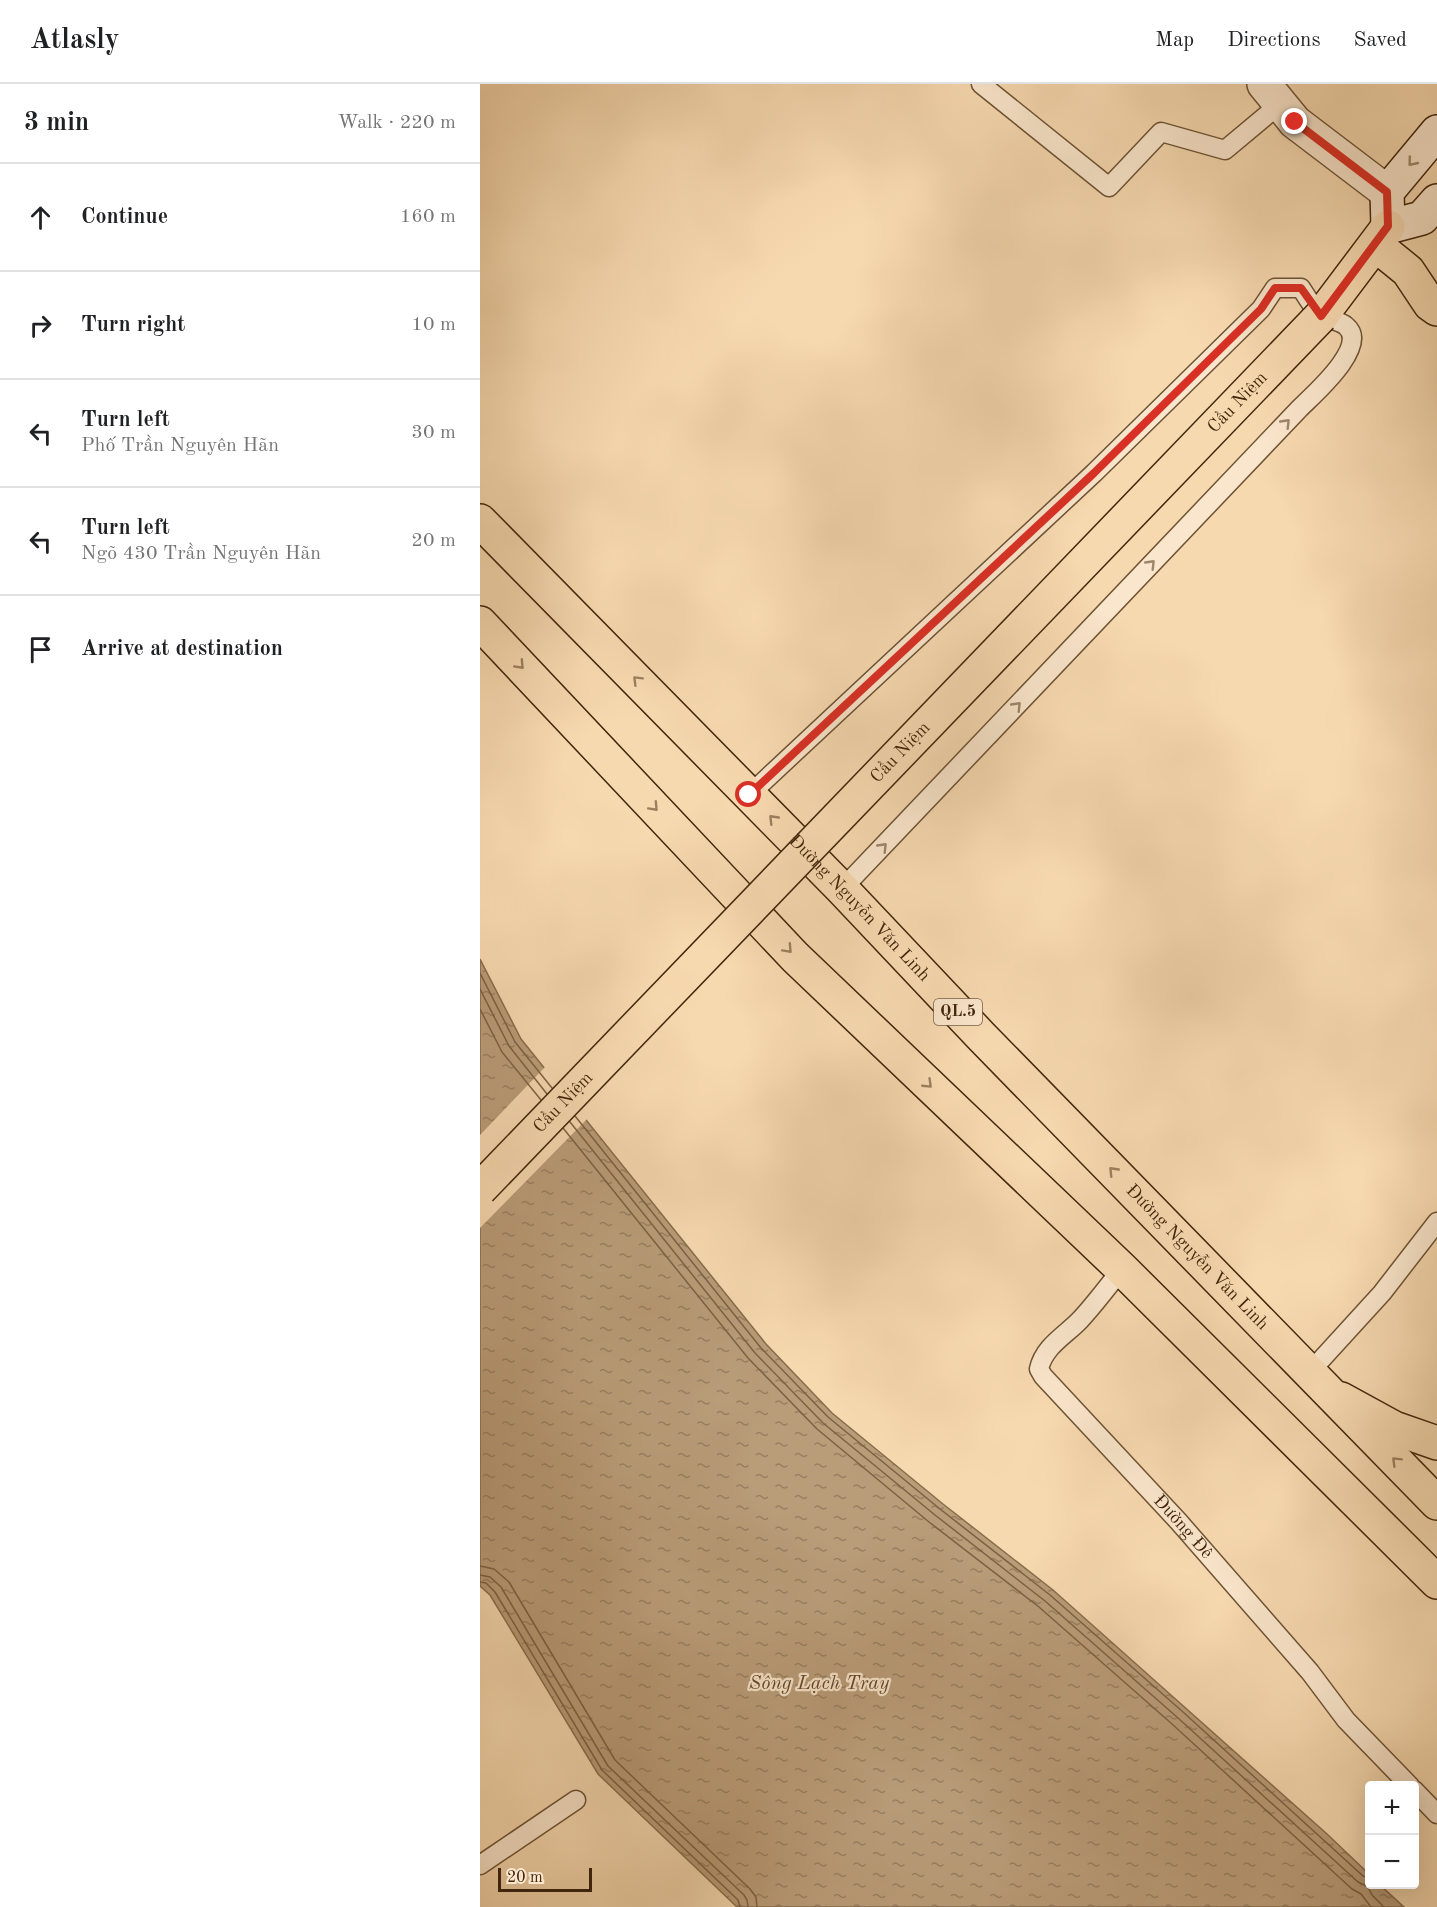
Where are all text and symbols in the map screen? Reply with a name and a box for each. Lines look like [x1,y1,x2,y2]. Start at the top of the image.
text: Atlasly [30,27,120,55]
text: Map [1155,30,1194,51]
text: Directions [1227,30,1321,51]
text: Saved [1354,30,1407,51]
route end [1281,108,1307,134]
text: 3 min [24,110,89,136]
text: Walk · 220 m [337,113,456,133]
one-way arrow [1409,155,1420,166]
icon: ahead [24,201,57,234]
text: Continue [81,206,168,228]
text: 160 m [400,207,456,227]
icon: right [24,309,57,342]
text: Turn right [81,314,185,336]
text: 10 m [411,315,456,335]
street label: Cầu Niệm [1204,369,1271,437]
text: Turn left [81,409,170,431]
icon: left [24,417,57,450]
one-way arrow [1278,419,1289,430]
text: 30 m [411,423,456,443]
text: Phố Trần Nguyên Hãn [81,436,279,456]
text: Turn left [81,517,170,539]
icon: left [24,525,57,558]
text: 20 m [411,531,456,551]
text: Ngõ 430 Trần Nguyên Hãn [81,544,321,564]
one-way arrow [1144,561,1155,571]
icon: arrive [24,633,57,666]
text: Arrive at destination [81,638,283,660]
one-way arrow [513,659,524,669]
one-way arrow [633,677,644,688]
one-way arrow [1010,702,1021,712]
street label: Cầu Niệm [867,719,934,787]
route start [735,781,761,807]
one-way arrow [647,800,658,811]
one-way arrow [770,816,781,827]
street label: Đường Nguyễn Văn Linh [785,831,934,985]
one-way arrow [875,843,886,854]
one-way arrow [780,942,791,953]
road number: QL.5 [934,999,982,1025]
street label: Cầu Niệm [530,1069,596,1137]
one-way arrow [922,1077,932,1088]
one-way arrow [1109,1168,1120,1179]
street label: Đường Nguyễn Văn Linh [1122,1181,1272,1334]
one-way arrow [1392,1457,1403,1468]
street label: Đường Đê [1150,1492,1216,1562]
water label: Sông Lạch Tray [749,1674,890,1694]
map controls [1365,1781,1419,1889]
button: + [1365,1781,1419,1835]
button: − [1365,1835,1419,1889]
scale bar [498,1865,592,1892]
text: 20 m [507,1870,543,1886]

